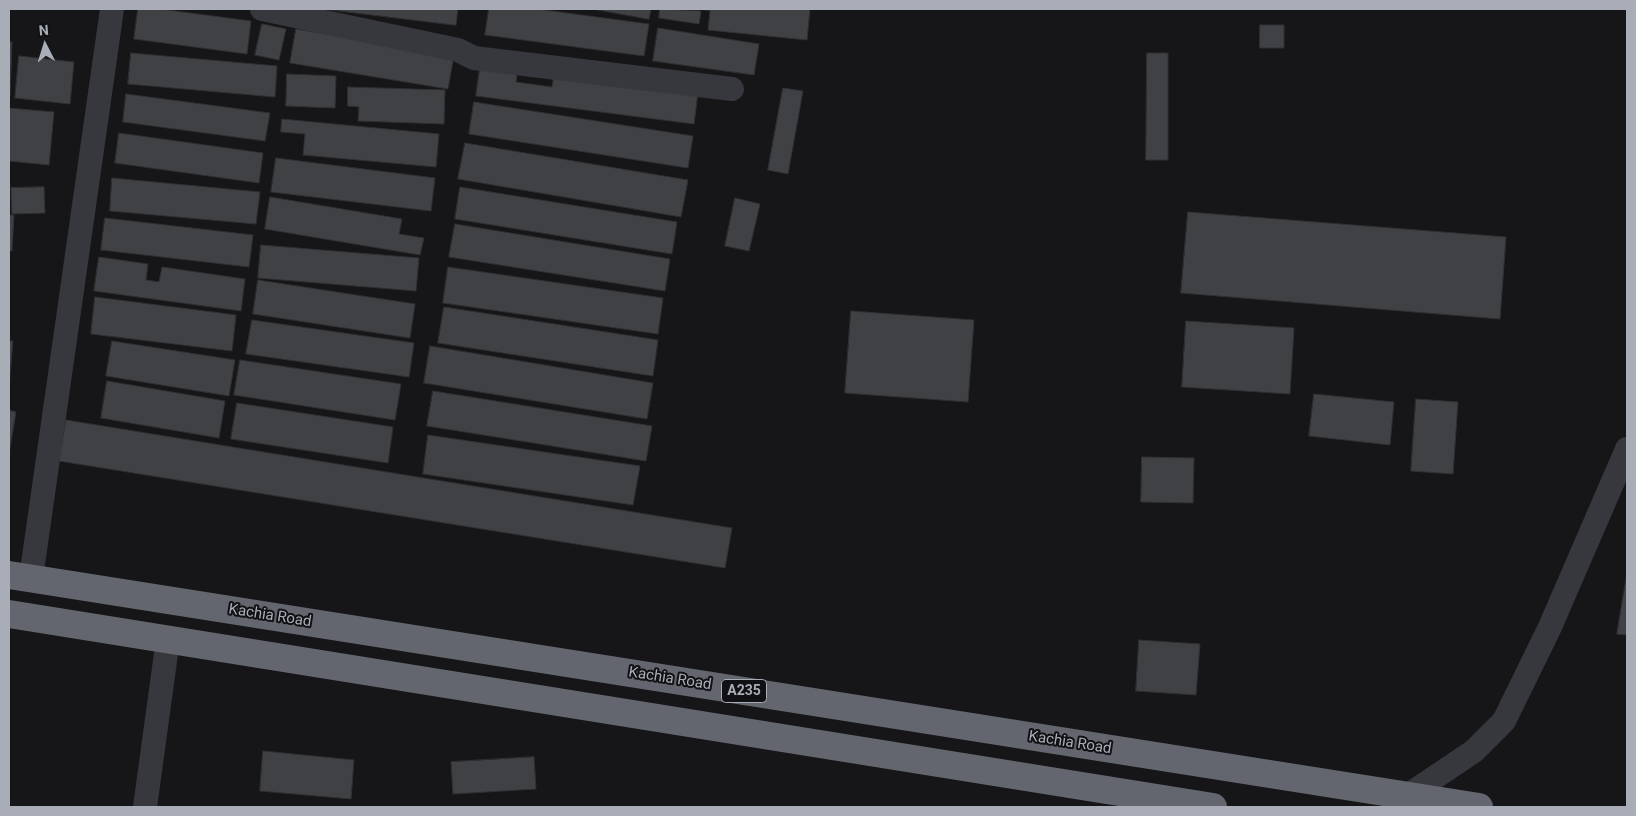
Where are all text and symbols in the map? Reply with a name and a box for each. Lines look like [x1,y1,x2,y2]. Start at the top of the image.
north arrow [20,20,70,70]
text: N [38,22,49,38]
street label: Kachia Road [227,601,313,631]
street label: Kachia Road [627,664,713,694]
road number: A235 [722,679,766,702]
street label: Kachia Road [1027,728,1113,758]

